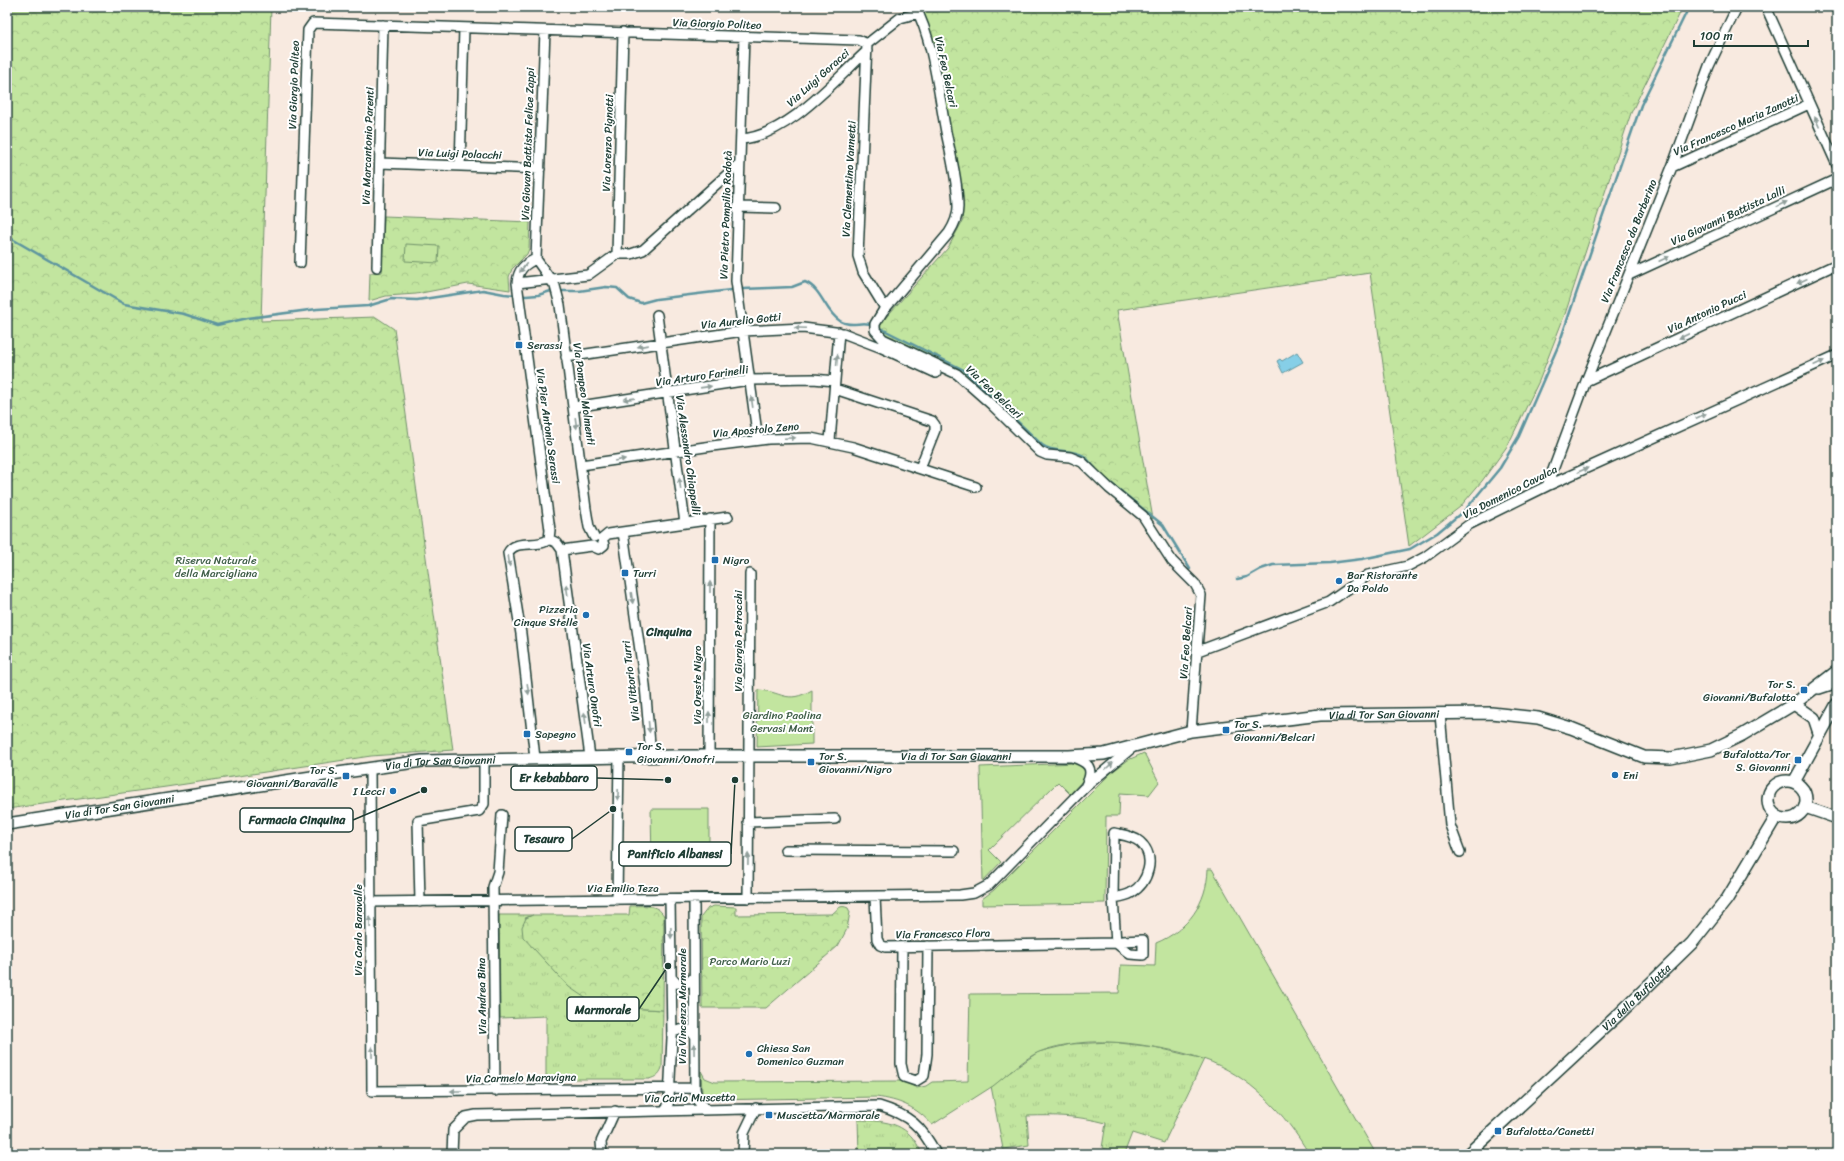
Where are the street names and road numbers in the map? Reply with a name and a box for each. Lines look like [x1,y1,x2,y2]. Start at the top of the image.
street label: Via Giorgio Politeo [672,13,762,35]
street label: Via Feo Belcari [929,35,963,110]
street label: Via Giorgio Politeo [283,40,305,130]
street label: Via Luigi Goracci [782,44,855,112]
street label: Via Giovan Battista Felice Zappi [516,66,540,221]
street label: Via Marcantonio Parenti [356,86,380,205]
street label: Via Francesco Maria Zanotti [1670,88,1803,161]
street label: Via Lorenzo Pignotti [597,93,619,192]
street label: Via Clementino Vannetti [836,119,862,238]
street label: Via Luigi Polacchi [418,143,503,165]
street label: Via Pietro Pompilio Rodotà [714,150,738,280]
street label: Via Francesco da Barberino [1596,176,1663,306]
street label: Via Giovanni Battista Lalli [1668,181,1789,251]
street label: Via Antonio Pucci [1664,285,1751,339]
street label: Via Aurelio Gotti [700,307,783,335]
street label: Via Pompeo Molmenti [567,342,601,447]
street label: Via Arturo Farinelli [654,360,750,392]
street label: Via Feo Belcari [961,360,1028,424]
street label: Via Pier Antonio Serassi [531,367,566,486]
street label: Via Alessandro Chiappelli [670,394,706,517]
street label: Via Apostolo Zeno [712,417,800,443]
street label: Via Domenico Cavalca [1459,460,1561,524]
street label: Via Giorgio Petrocchi [729,589,748,692]
street label: Via Feo Belcari [1174,605,1198,680]
street label: Via Vittorio Turri [617,639,645,722]
street label: Via Arturo Onofri [577,642,607,729]
street label: Via Oreste Nigro [688,645,707,725]
street label: Via di Tor San Giovanni [1329,704,1440,724]
street label: Via di Tor San Giovanni [901,747,1012,766]
street label: Via di Tor San Giovanni [384,750,497,776]
street label: Via di Tor San Giovanni [64,789,177,824]
street label: Via Emilio Teza [587,879,659,898]
street label: Via Carlo Baravalle [349,884,368,976]
street label: Via Francesco Flora [896,924,991,944]
street label: Via Vincenzo Marmorale [673,947,692,1064]
street label: Via Andrea Bina [472,957,492,1034]
street label: Via della Bufalotta [1597,959,1676,1035]
street label: Via Carmelo Maravigna [466,1068,577,1088]
street label: Via Carlo Muscetta [644,1088,736,1108]

